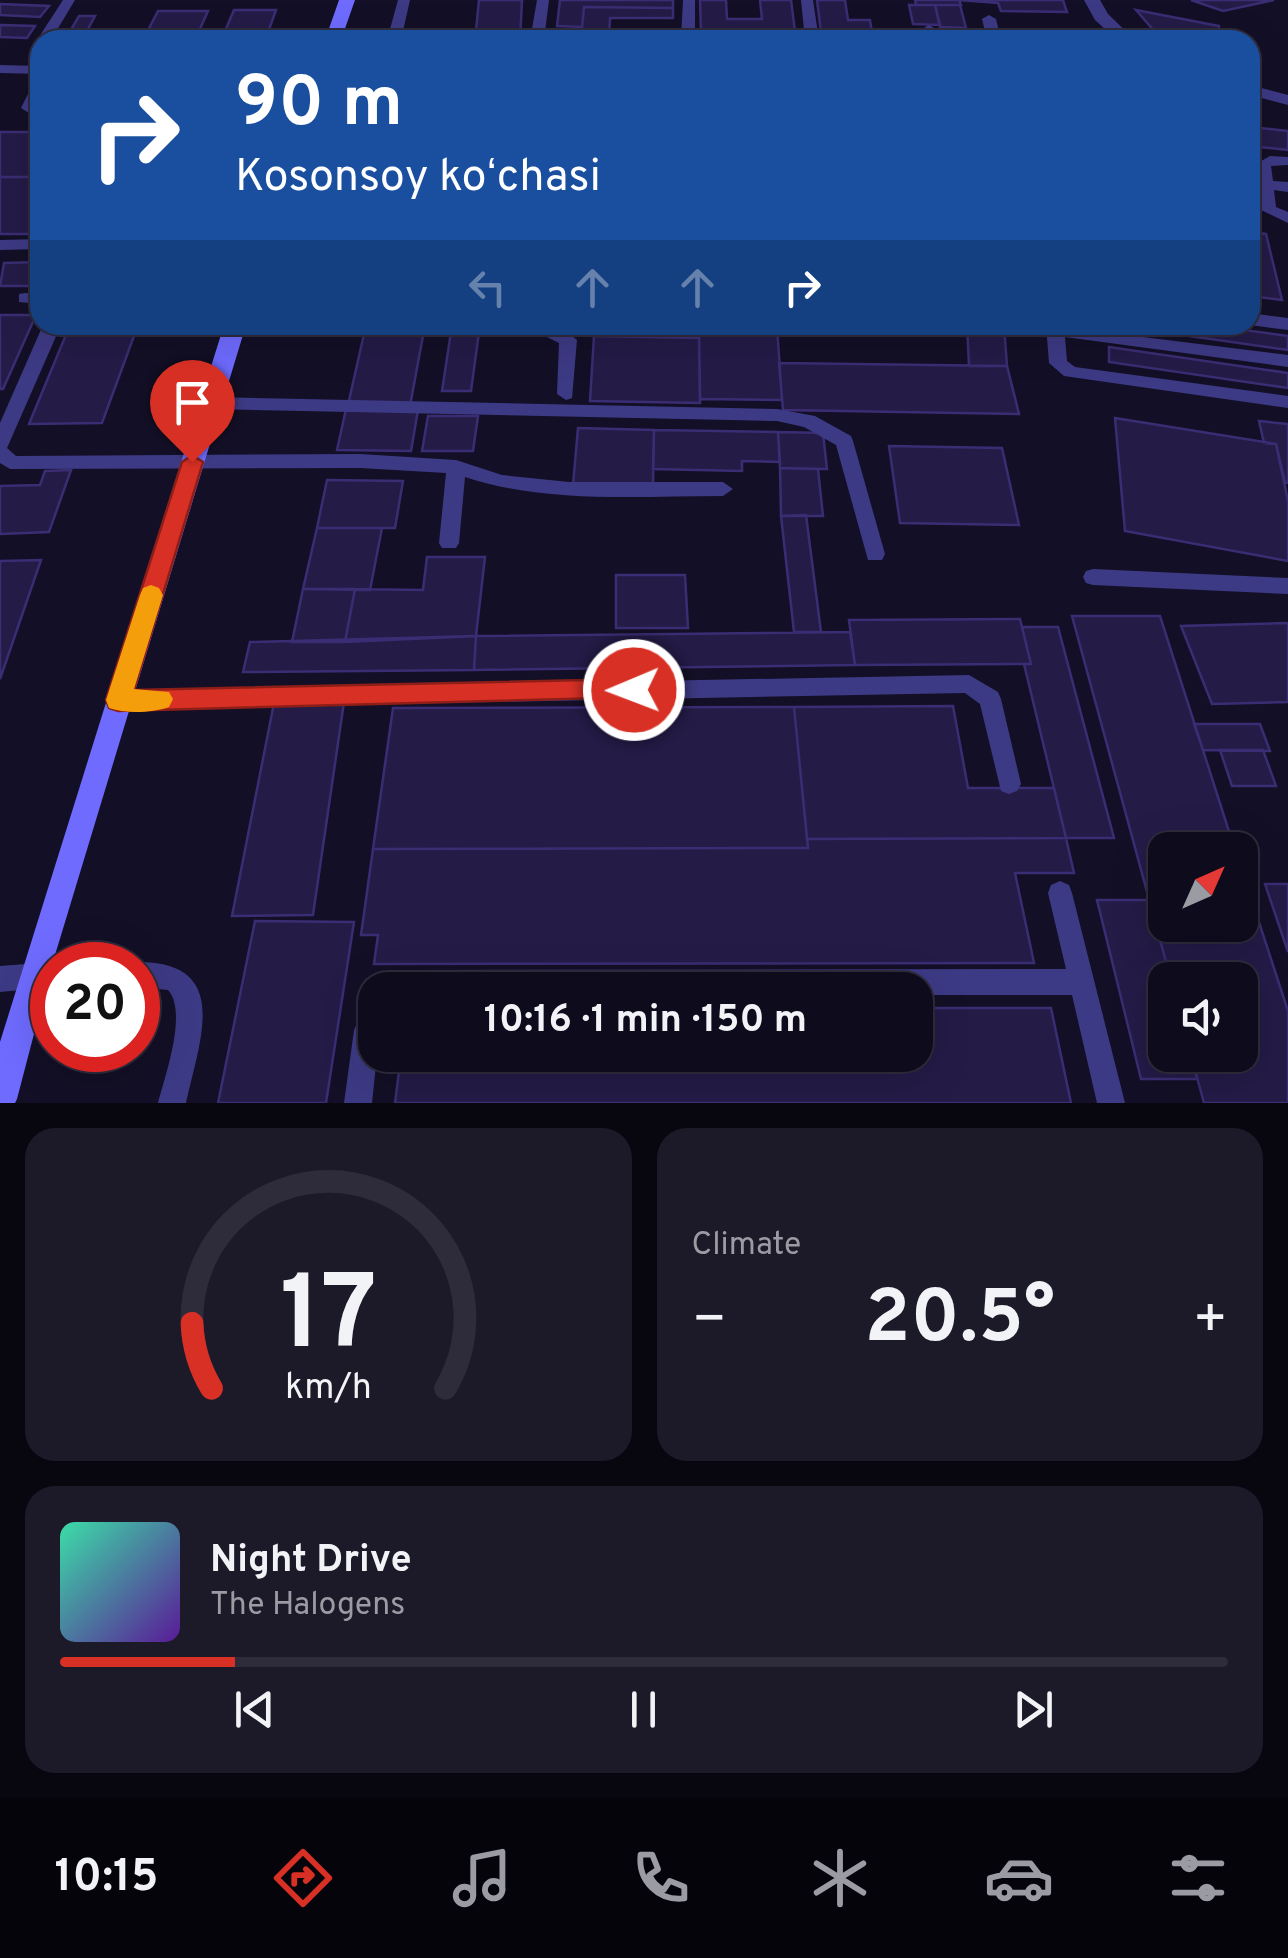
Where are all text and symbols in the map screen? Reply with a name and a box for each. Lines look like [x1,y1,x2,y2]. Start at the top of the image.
text: 90 m [235,62,403,151]
icon: right [70,70,200,200]
text: Kosonsoy koʻchasi [235,150,601,207]
icon: left [460,260,515,315]
icon: ahead [565,260,620,315]
icon: ahead [670,260,725,315]
icon: right [775,260,830,315]
pin [150,360,235,463]
icon: arrive [165,375,220,430]
position arrow [582,638,686,742]
north arrow [1148,832,1258,942]
map controls [1148,832,1258,1072]
speed limit sign: 20 [30,942,160,1072]
button: sound [1148,962,1258,1072]
text: 10:16 · 1 min · 150 m [484,997,807,1046]
text: Climate [692,1226,801,1266]
text: 17 [280,1254,377,1386]
text: 20.5° [865,1274,1055,1369]
text: − [692,1287,727,1357]
text: + [1193,1287,1228,1357]
text: km/h [285,1366,372,1412]
text: Night Drive [210,1537,412,1586]
text: The Halogens [210,1586,405,1626]
icon: previous [227,1682,282,1737]
icon: pause [616,1682,671,1737]
icon: next [1006,1682,1061,1737]
icon: directions [268,1843,338,1913]
icon: music [447,1843,517,1913]
icon: phone [626,1843,696,1913]
icon: climate [805,1843,875,1913]
icon: car [984,1843,1054,1913]
icon: filters [1163,1843,1233,1913]
text: 10:15 [55,1850,159,1907]

